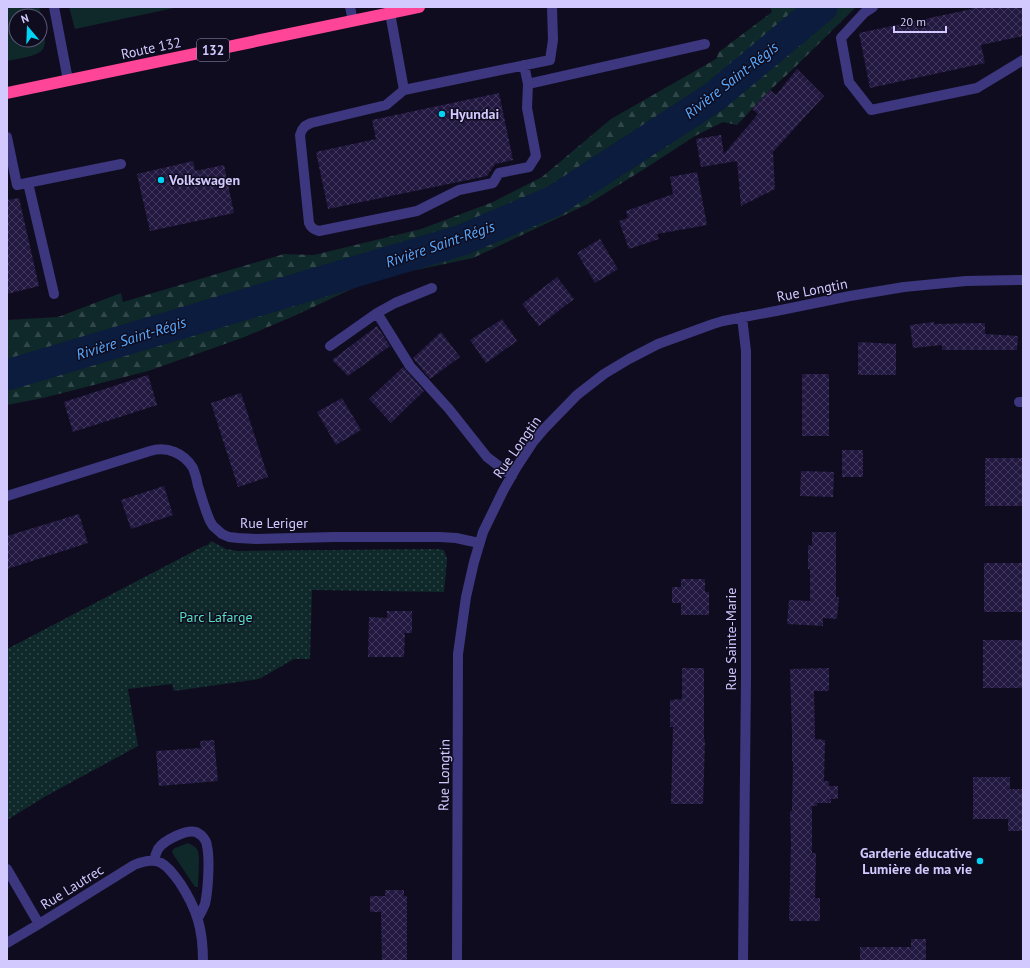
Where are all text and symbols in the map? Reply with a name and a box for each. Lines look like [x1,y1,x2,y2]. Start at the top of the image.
north arrow [8,8,48,48]
scale bar [894,8,946,34]
text: N [19,11,30,26]
text: 20 m [900,14,926,29]
street label: Route 132 [119,33,183,63]
water label: Rivière Saint-Régis [680,37,782,123]
road number: 132 [197,39,229,61]
place label: Hyundai [450,105,499,123]
marker: Hyundai [437,109,447,119]
place label: Volkswagen [168,171,240,189]
marker: Volkswagen [156,175,166,185]
water label: Rivière Saint-Régis [383,216,497,272]
street label: Rue Longtin [775,274,849,306]
water label: Rivière Saint-Régis [74,312,188,364]
street label: Rue Longtin [489,412,545,482]
street label: Rue Leriger [240,514,308,532]
street label: Rue Sainte-Marie [722,588,740,690]
park label: Parc Lafarge [179,608,253,626]
street label: Rue Longtin [434,739,454,811]
place label: Garderie éducative Lumière de ma vie [860,844,972,878]
marker: Garderie éducative Lumière de ma vie [975,856,985,866]
street label: Rue Lautrec [37,861,107,913]

